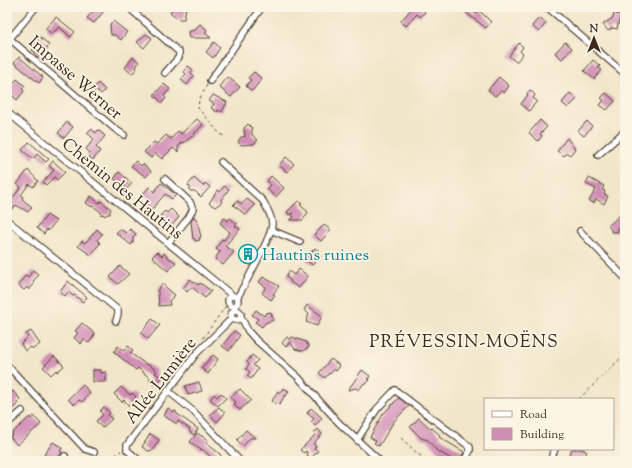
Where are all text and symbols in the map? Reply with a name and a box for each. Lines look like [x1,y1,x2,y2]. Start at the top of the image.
north arrow [574,18,614,58]
text: N [589,21,599,37]
street label: Impasse Werner [23,31,127,126]
street label: Chemin des Hautins [56,133,188,246]
building icon: Hautins ruines [237,243,259,265]
place label: Hautins ruines [262,244,370,268]
district label: PRÉVESSIN-MOËNS [369,330,559,356]
street label: Allée Lumière [120,333,203,429]
legend [484,398,614,450]
text: Road [520,406,547,424]
text: Building [520,426,564,444]

